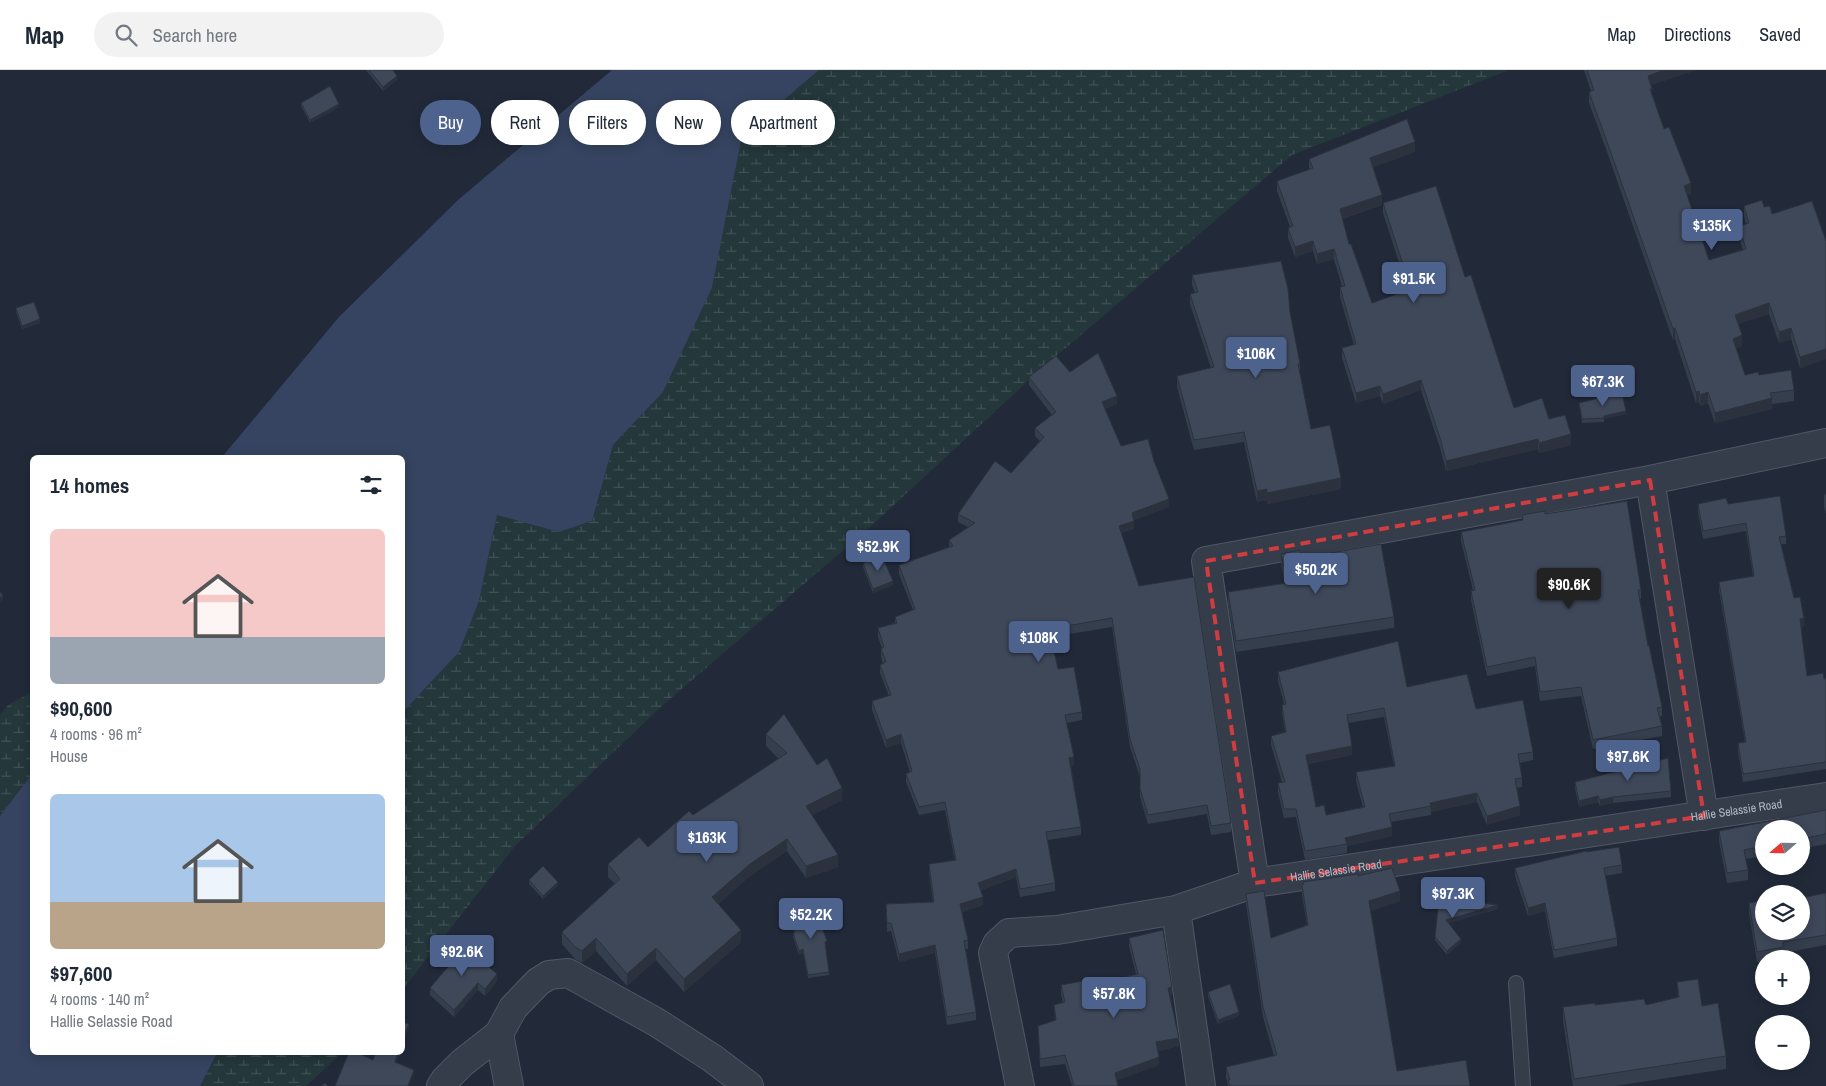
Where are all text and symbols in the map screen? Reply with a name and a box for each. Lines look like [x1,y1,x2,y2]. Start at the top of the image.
search box [94,12,444,57]
text: Map [25,19,64,51]
icon: search [112,21,140,49]
text: Search here [152,22,237,48]
text: Map [1607,22,1636,47]
text: Directions [1664,22,1731,47]
text: Saved [1759,22,1801,47]
chip: Buy [420,100,481,145]
chip: Rent [491,100,559,145]
chip: Filters [569,100,646,145]
chip: New [656,100,721,145]
chip: Apartment [731,100,835,145]
pin: $135K [1677,208,1747,251]
text: $135K [1693,214,1731,236]
pin: $91.5K [1373,262,1455,304]
text: $91.5K [1393,267,1435,289]
pin: $106K [1221,336,1291,379]
text: $106K [1237,342,1275,364]
pin: $67.3K [1562,364,1644,407]
text: $67.3K [1582,370,1624,392]
text: 14 homes [50,471,129,500]
icon: filters [357,471,385,499]
pin: $52.9K [837,530,919,572]
text: $52.9K [857,535,899,557]
pin: $50.2K [1275,552,1357,595]
text: $50.2K [1295,558,1337,580]
icon: home [173,561,263,651]
pin: $90.6K [1528,568,1610,610]
text: $90.6K [1548,573,1590,595]
pin: $108K [1004,620,1074,663]
text: $108K [1020,626,1058,648]
text: $90,600 [50,694,112,723]
text: 4 rooms · 96 m² [50,723,142,745]
pin: $97.6K [1587,740,1669,782]
text: House [50,745,88,767]
text: $97.6K [1607,745,1649,767]
street label: Hallie Selassie Road [1690,796,1783,825]
pin: $163K [672,820,742,863]
north arrow [1755,820,1810,875]
map controls [1755,820,1810,1070]
icon: home [173,826,263,916]
text: $163K [688,826,726,848]
street label: Hallie Selassie Road [1289,856,1383,886]
pin: $97.3K [1412,876,1494,919]
text: $97.3K [1432,882,1474,904]
button: layers [1755,885,1810,940]
pin: $52.2K [770,898,852,940]
text: $52.2K [790,903,832,925]
pin: $92.6K [421,934,503,977]
text: $92.6K [441,940,483,962]
button: + [1755,950,1810,1005]
text: $97,600 [50,959,112,988]
pin: $57.8K [1073,976,1155,1019]
text: $57.8K [1093,982,1135,1004]
text: 4 rooms · 140 m² [50,988,149,1010]
text: Hallie Selassie Road [50,1010,173,1032]
button: − [1755,1015,1810,1070]

